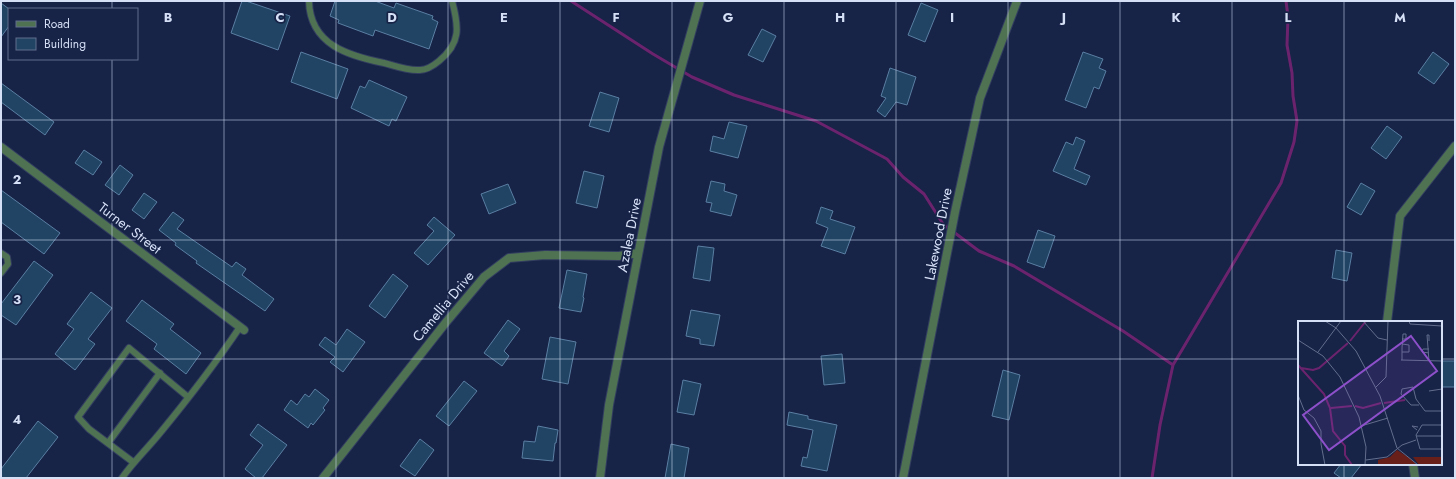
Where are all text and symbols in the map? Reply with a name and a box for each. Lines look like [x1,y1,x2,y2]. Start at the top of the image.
legend [8,8,138,60]
text: B [164,8,173,27]
text: C [275,8,285,27]
text: D [387,8,397,27]
text: E [500,8,508,27]
text: F [612,8,620,27]
text: G [723,8,734,27]
text: H [835,8,845,27]
text: I [950,8,954,27]
text: J [1059,8,1066,27]
text: K [1171,8,1181,27]
text: L [1285,8,1292,27]
text: M [1394,8,1406,27]
text: Road [44,15,70,33]
text: Building [44,35,86,53]
text: 2 [13,170,21,189]
street label: Lakewood Drive [919,186,957,282]
street label: Azalea Drive [612,196,646,274]
street label: Turner Street [94,198,166,259]
street label: Camellia Drive [408,266,478,346]
text: 3 [13,290,21,309]
inset map [1298,321,1442,465]
text: 4 [12,410,22,429]

